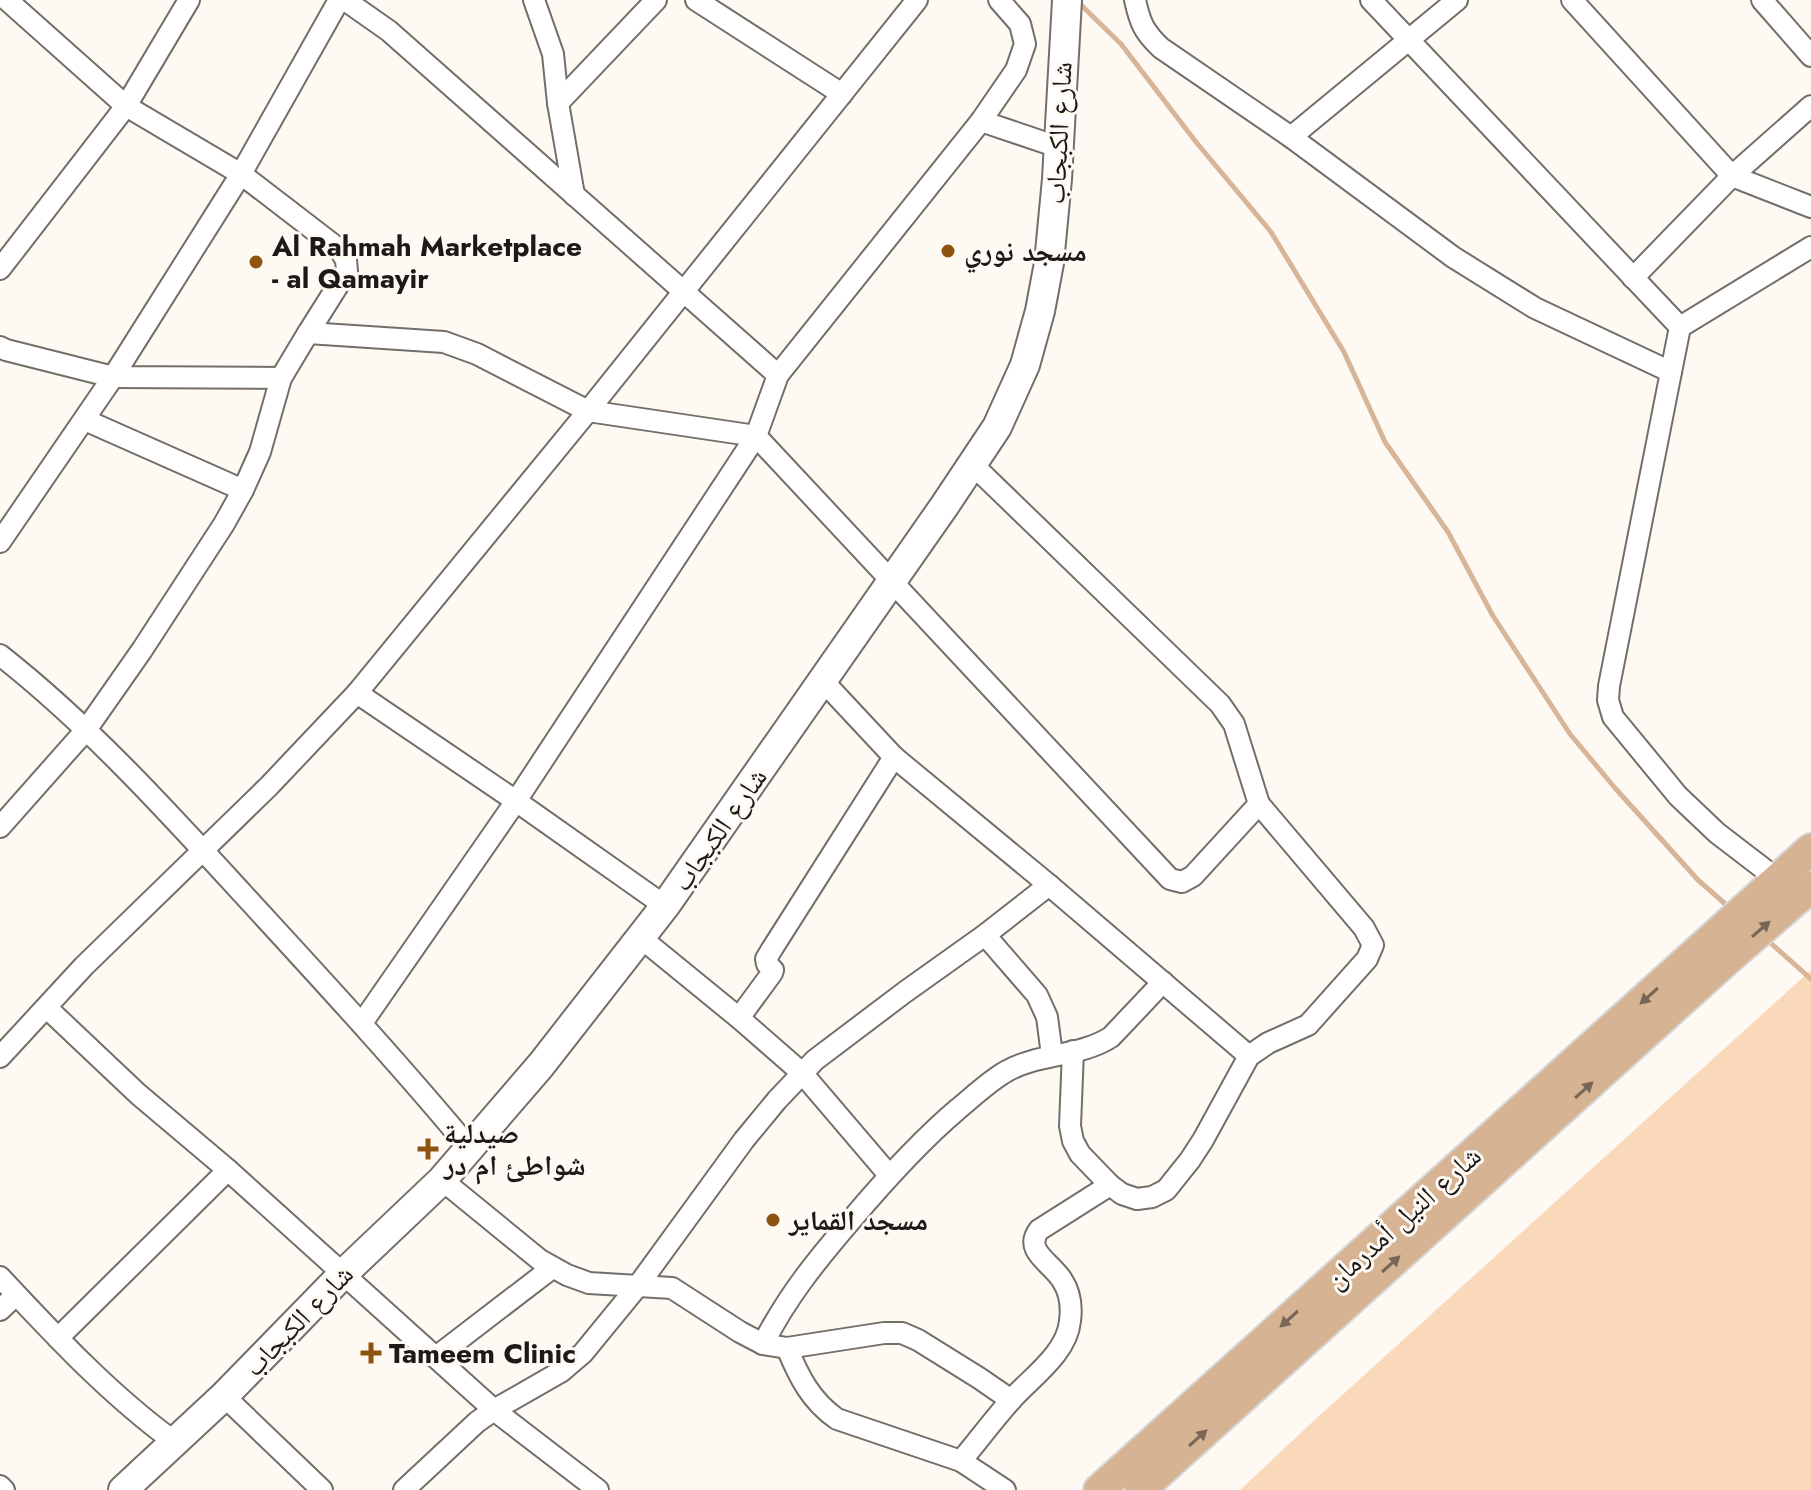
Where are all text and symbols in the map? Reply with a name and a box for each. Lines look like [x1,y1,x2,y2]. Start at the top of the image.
street label: شارع الكبجاب [1034,61,1083,205]
place label: Al Rahmah Marketplace - al Qamayir [271,226,582,299]
place label: مسجد نوري [964,231,1087,274]
marker: مسجد نوري [939,242,957,260]
marker: Al Rahmah Marketplace - al Qamayir [247,253,265,271]
street label: شارع الكبجاب [662,759,777,899]
one-way arrow [1752,921,1771,939]
one-way arrow [1640,987,1659,1005]
one-way arrow [1574,1081,1593,1099]
place label: صيدلية شواطئ ام در [443,1113,586,1186]
street label: شارع النيل أمدرمان [1316,1136,1490,1299]
marker: صيدلية شواطئ ام در [419,1140,437,1158]
place label: مسجد القماير [788,1200,928,1241]
marker: مسجد القماير [764,1211,782,1229]
street label: شارع الكبجاب [234,1255,363,1386]
one-way arrow [1381,1256,1400,1274]
one-way arrow [1279,1310,1298,1328]
place label: Tameem Clinic [389,1333,576,1374]
marker: Tameem Clinic [360,1342,382,1364]
one-way arrow [1187,1430,1207,1447]

